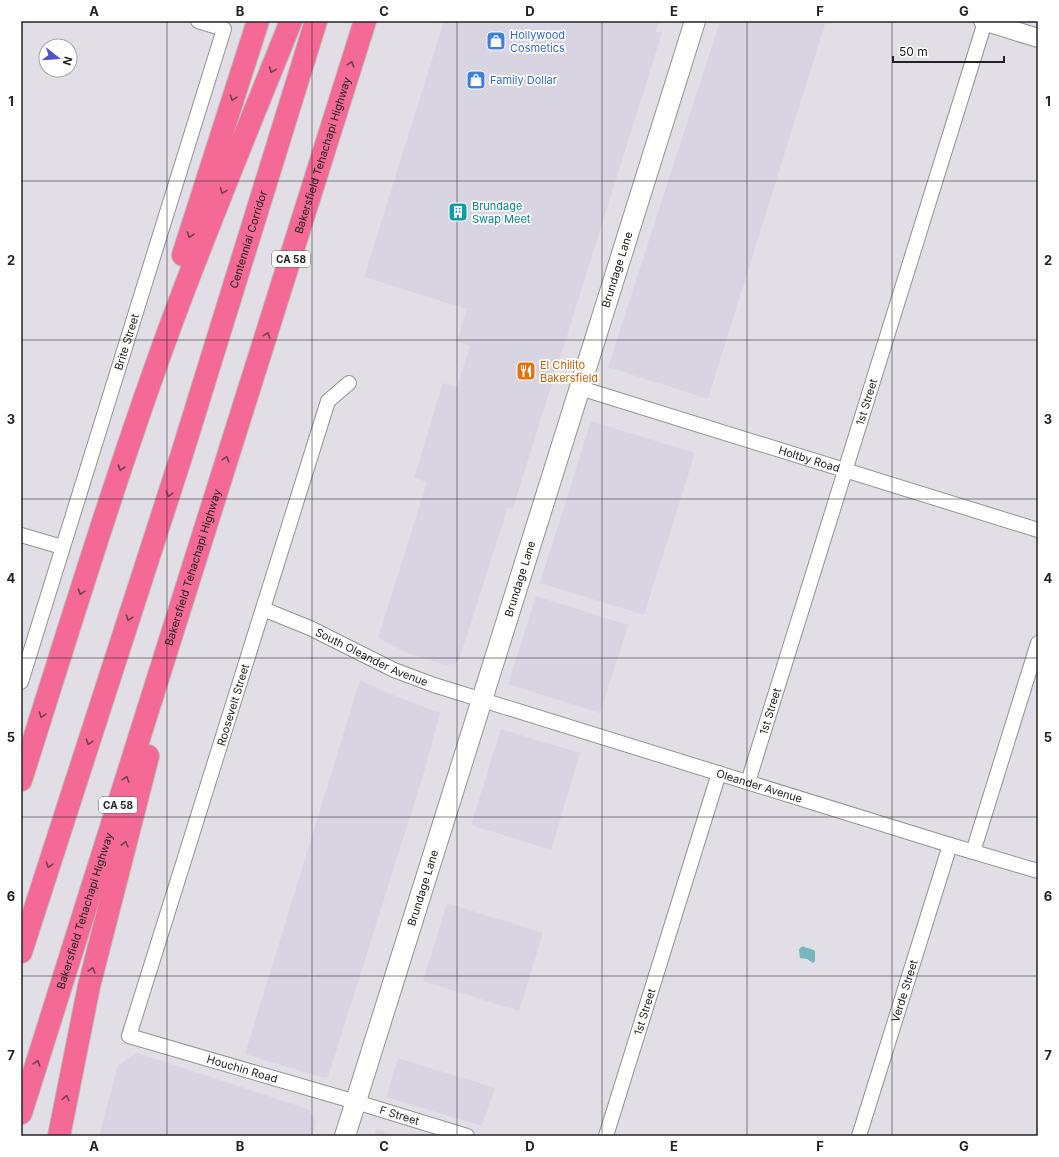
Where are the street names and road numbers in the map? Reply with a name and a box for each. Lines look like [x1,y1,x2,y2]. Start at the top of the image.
street label: Bakersfield Tehachapi Highway [291,75,354,235]
street label: Centennial Corridor [227,189,270,290]
street label: Brundage Lane [598,230,635,309]
road number: CA 58 [272,251,310,267]
street label: Brite Street [111,312,142,372]
street label: 1st Street [853,377,880,427]
street label: Holtby Road [777,443,842,475]
street label: Bakersfield Tehachapi Highway [162,487,224,648]
street label: Brundage Lane [501,539,538,619]
street label: South Oleander Avenue [313,625,430,689]
street label: Roosevelt Street [214,662,252,748]
street label: 1st Street [756,686,784,736]
street label: Oleander Avenue [715,766,804,806]
road number: CA 58 [99,797,137,813]
street label: Bakersfield Tehachapi Highway [53,831,116,991]
street label: Brundage Lane [404,848,441,928]
street label: Verde Street [888,958,921,1024]
street label: 1st Street [631,986,659,1037]
street label: Houchin Road [205,1052,279,1086]
street label: F Street [378,1103,421,1128]

